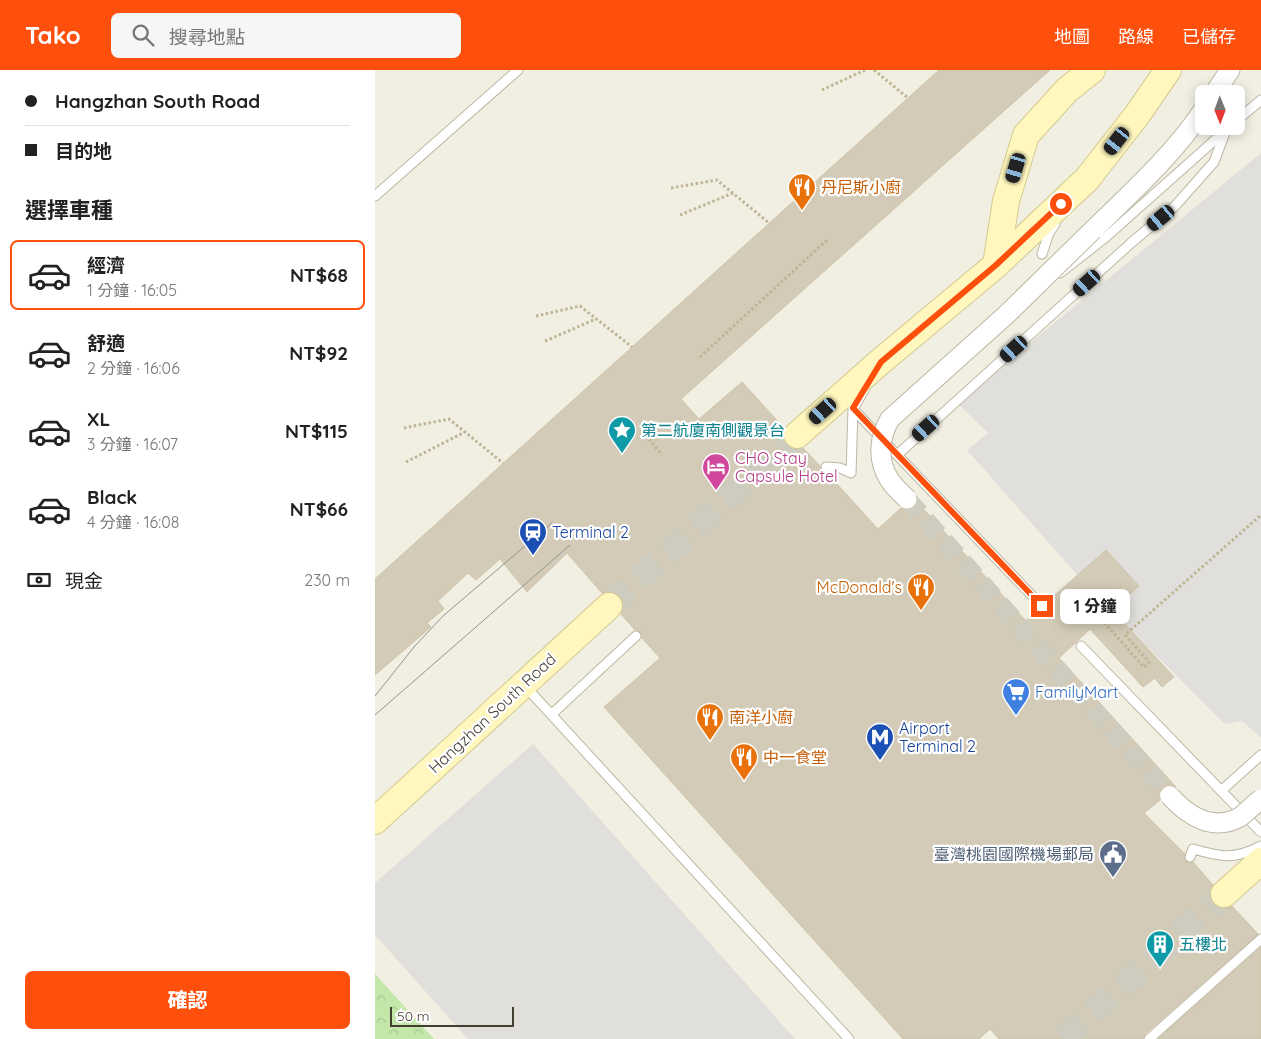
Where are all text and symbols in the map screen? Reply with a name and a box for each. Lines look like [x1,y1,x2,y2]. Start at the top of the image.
search box [111,13,461,58]
text: Tako [25,20,81,50]
icon: search [129,21,157,49]
text: 搜尋地點 [169,25,245,49]
text: 地圖 [1054,25,1090,48]
text: 路線 [1118,25,1154,48]
text: 已儲存 [1182,25,1236,48]
north arrow [1195,85,1245,135]
map controls [1195,85,1245,135]
text: Hangzhan South Road [55,89,260,113]
car [1101,125,1132,157]
text: 目的地 [55,139,112,163]
car [1004,151,1027,185]
restaurant icon: 丹尼斯小廚 [787,172,817,211]
place label: 丹尼斯小廚 [821,177,901,197]
route start [1050,193,1072,215]
text: 選擇車種 [25,196,113,224]
car [1144,203,1177,233]
icon: car [27,253,72,298]
text: 經濟 [87,253,125,277]
text: NT$68 [290,263,348,287]
car [1070,267,1103,299]
text: 1 分鐘 · 16:05 [87,280,177,300]
icon: car [27,331,72,376]
text: 舒適 [87,331,125,355]
car [997,333,1030,365]
text: NT$92 [289,341,348,365]
text: 2 分鐘 · 16:06 [87,358,180,378]
car [806,395,839,427]
text: XL [87,407,110,431]
icon: car [27,409,72,454]
car [909,412,942,444]
place icon: 第二航廈南側觀景台 [607,415,637,454]
text: NT$115 [285,419,348,443]
place label: 第二航廈南側觀景台 [641,420,785,440]
text: 3 分鐘 · 16:07 [87,434,178,454]
place label: CHO Stay Capsule Hotel [735,448,838,486]
hotel icon: CHO Stay Capsule Hotel [701,452,731,491]
text: Black [87,485,137,509]
icon: car [27,487,72,532]
text: NT$66 [290,497,348,521]
text: 4 分鐘 · 16:08 [87,512,179,532]
station icon: Terminal 2 [518,517,548,556]
place label: Terminal 2 [552,522,629,542]
icon: cash [25,566,53,594]
text: 現金 [65,569,103,593]
text: 230 m [304,570,350,590]
restaurant icon: McDonald's [906,572,936,611]
place label: McDonald's [816,577,902,597]
callout: 1 分鐘 [1059,588,1129,624]
route end [1031,595,1053,617]
text: 1 分鐘 [1074,596,1116,616]
street label: Hangzhan South Road [424,649,560,777]
supermarket icon: FamilyMart [1001,677,1031,716]
place label: FamilyMart [1035,682,1119,702]
restaurant icon: 南洋小廚 [695,702,725,741]
place label: 南洋小廚 [729,707,793,727]
place label: Airport Terminal 2 [899,718,976,756]
metro station icon: Airport Terminal 2 [865,722,895,761]
restaurant icon: 中一食堂 [729,742,759,781]
place label: 中一食堂 [763,747,827,767]
public building icon: 臺灣桃園國際機場郵局 [1098,839,1128,878]
place label: 臺灣桃園國際機場郵局 [934,844,1094,864]
building icon: 五樓北 [1145,929,1175,968]
place label: 五樓北 [1179,934,1227,954]
button: 確認 [25,971,350,1029]
scale bar [390,1004,514,1027]
text: 50 m [397,1007,430,1025]

